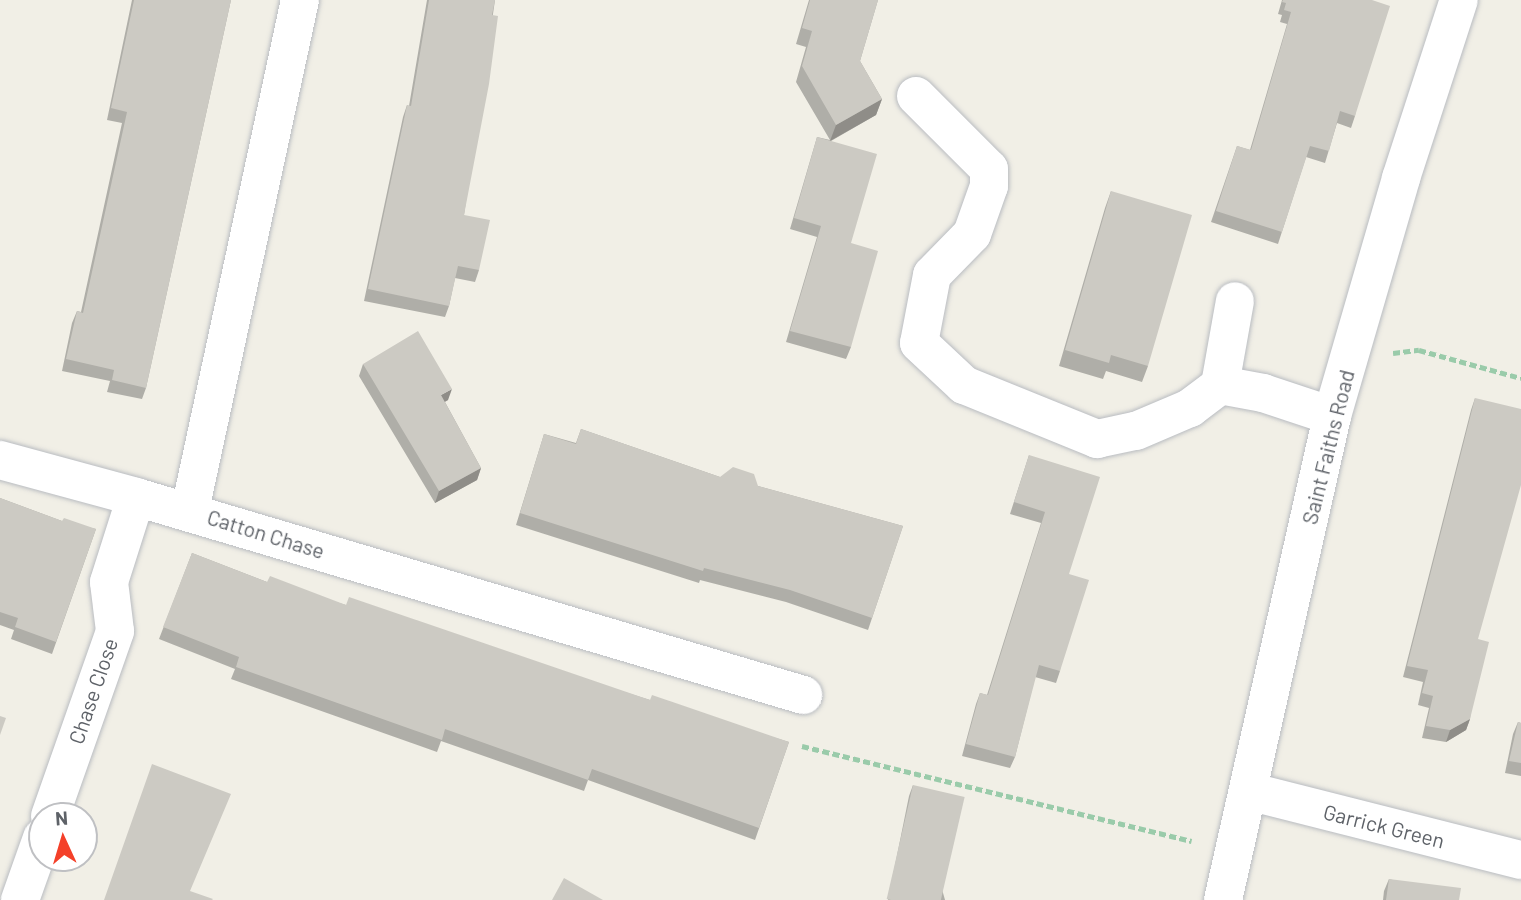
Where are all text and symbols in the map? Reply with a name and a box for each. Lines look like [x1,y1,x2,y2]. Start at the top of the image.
street label: Saint Faiths Road [1297,367,1359,527]
street label: Catton Chase [204,504,328,564]
street label: Chase Close [63,635,123,747]
street label: Garrick Green [1321,799,1447,853]
north arrow [28,802,98,872]
text: N [55,806,69,829]

